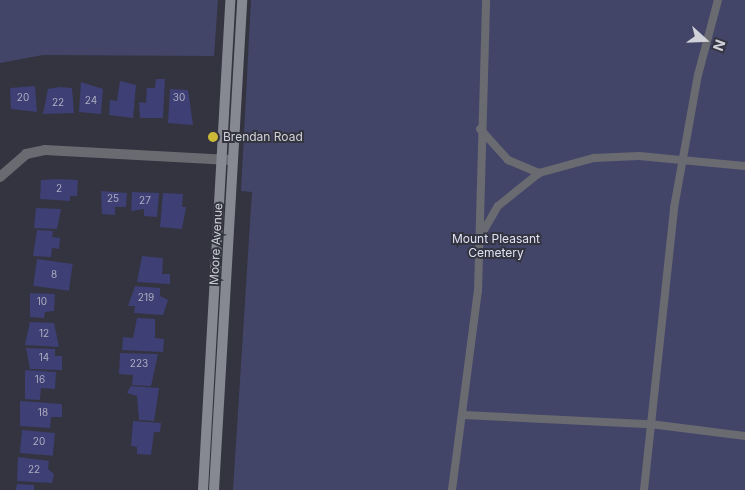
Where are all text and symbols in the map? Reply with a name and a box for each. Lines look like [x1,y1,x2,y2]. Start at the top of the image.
north arrow [680,15,730,65]
text: N [710,37,729,53]
house number: 20 [17,92,29,104]
house number: 30 [173,92,185,104]
house number: 24 [85,95,97,107]
house number: 22 [52,97,64,109]
place label: Brendan Road [223,130,303,144]
marker: Brendan Road [207,131,219,143]
house number: 2 [56,183,62,195]
house number: 25 [107,193,119,205]
house number: 27 [139,195,151,207]
street label: Moore Avenue [207,203,225,285]
park label: Mount Pleasant Cemetery [452,232,540,260]
house number: 8 [51,269,57,281]
house number: 219 [138,292,154,304]
house number: 10 [37,296,47,308]
house number: 12 [39,328,49,340]
house number: 14 [39,352,49,364]
house number: 223 [130,358,148,370]
house number: 16 [35,374,45,386]
house number: 18 [38,407,48,419]
house number: 20 [33,436,45,448]
house number: 22 [28,464,40,476]

